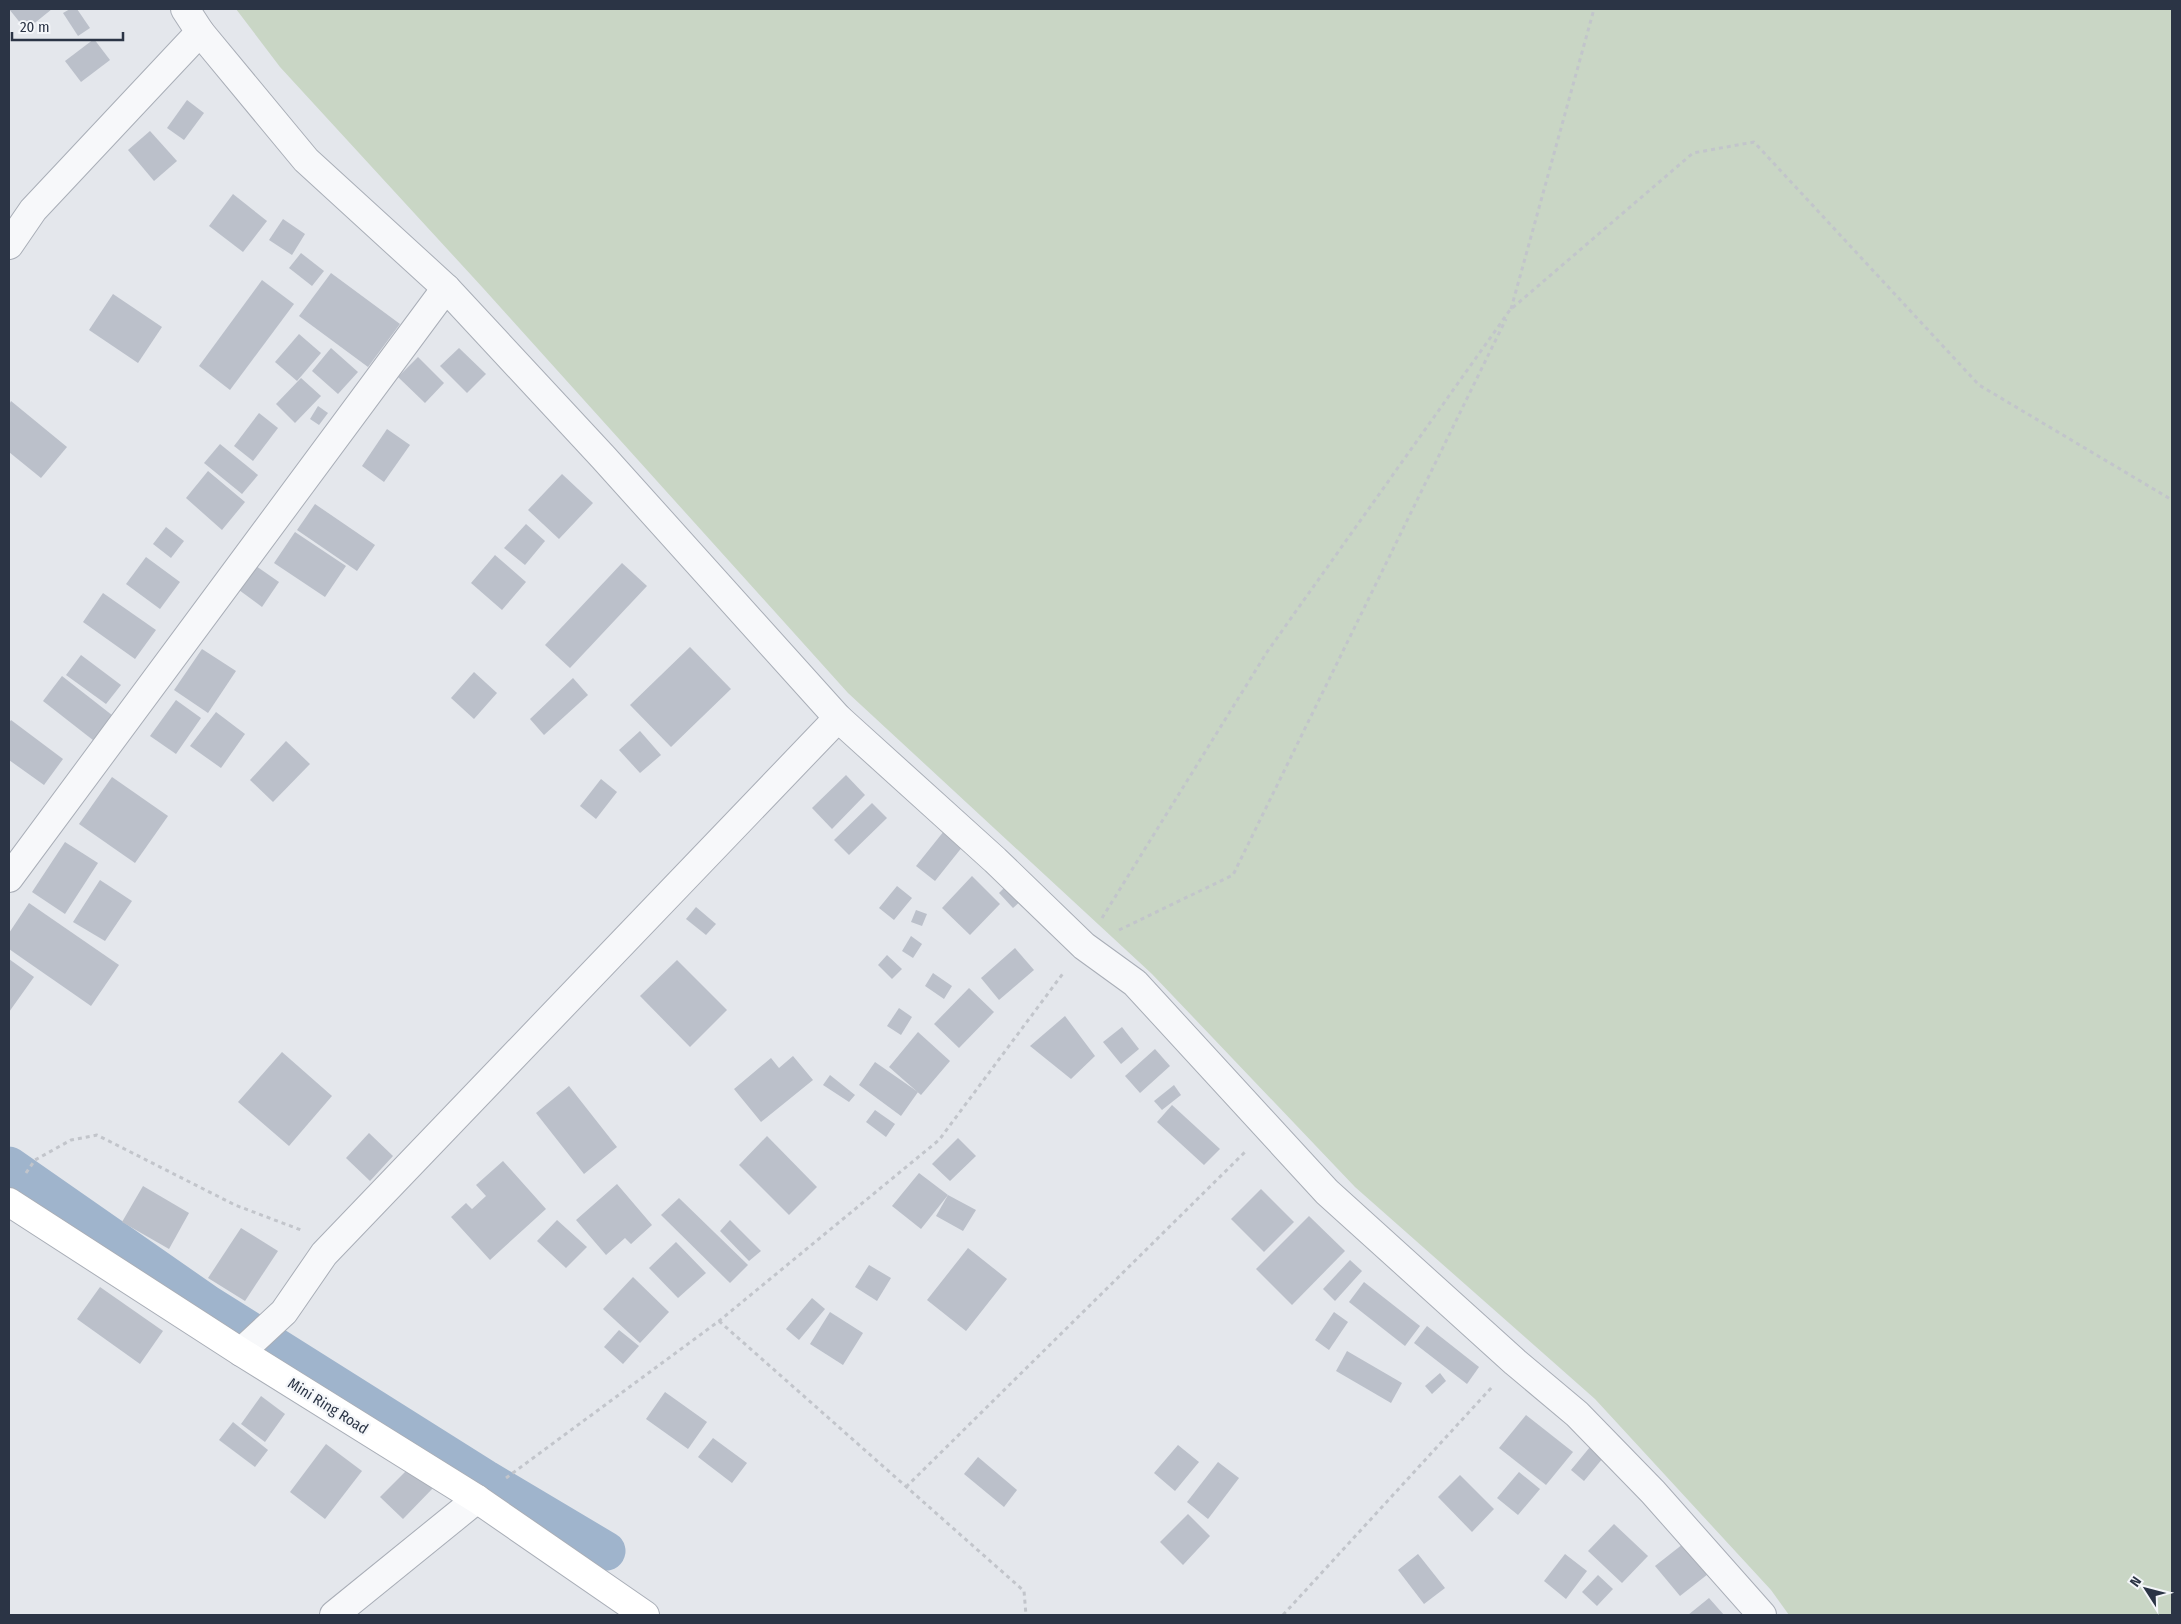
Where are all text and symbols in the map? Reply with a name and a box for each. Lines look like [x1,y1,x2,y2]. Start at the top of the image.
scale bar [12,10,124,42]
text: 20 m [20,18,50,36]
street label: Mini Ring Road [285,1374,371,1438]
north arrow [2121,1564,2171,1614]
text: N [2127,1573,2145,1590]

